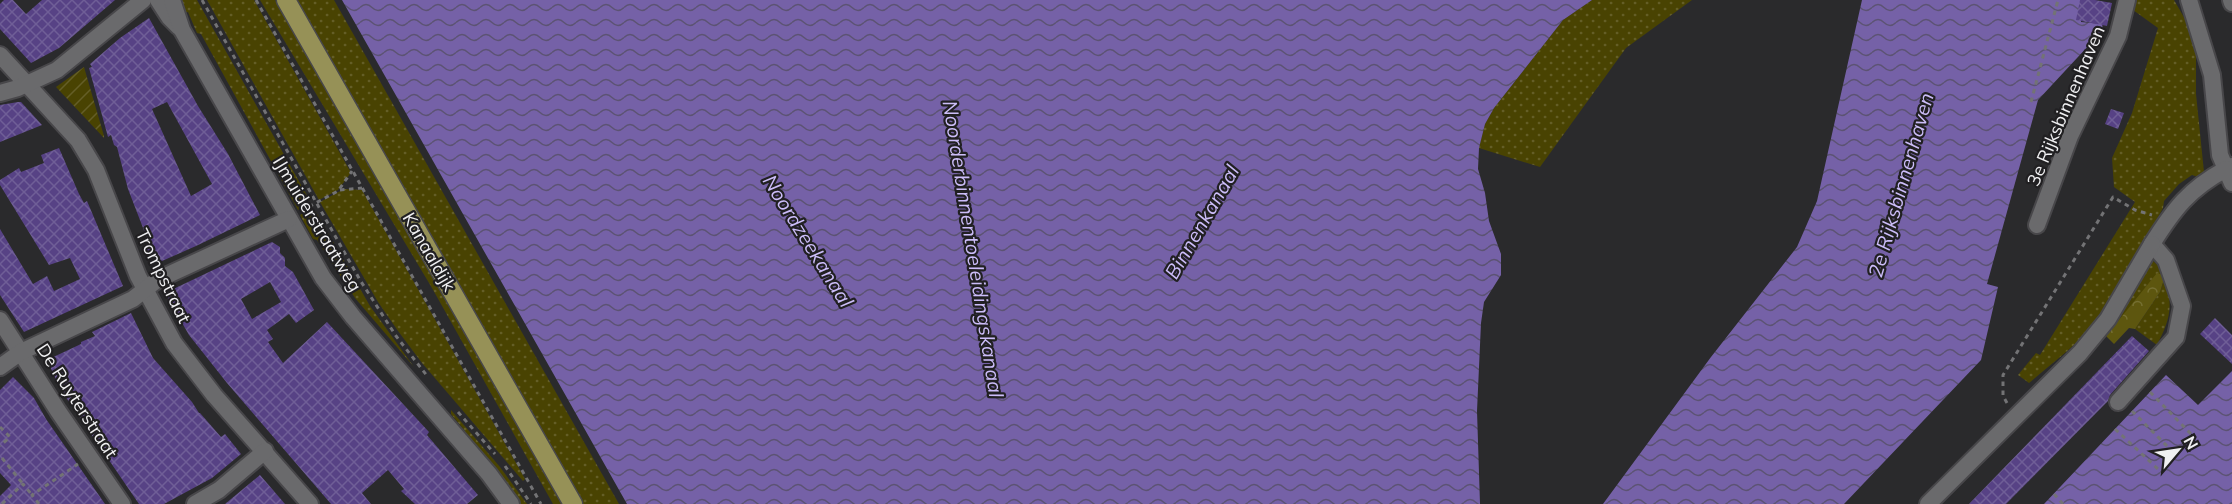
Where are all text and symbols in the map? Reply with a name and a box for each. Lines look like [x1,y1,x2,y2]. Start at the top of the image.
street label: 3e Rijksbinnenhaven [2021,22,2110,189]
water label: 2e Rijksbinnenhaven [1862,90,1939,280]
water label: Noorderbinnentoeleidingskanaal [938,99,1009,400]
street label: IJmuiderstraatweg [268,152,367,296]
water label: Binnenkanaal [1159,160,1244,283]
water label: Noordzeekanaal [758,170,859,312]
street label: Kanaaldijk [398,208,462,296]
street label: Trompstraat [131,225,196,327]
street label: De Ruyterstraat [32,339,123,463]
north arrow [2148,420,2208,480]
text: N [2179,433,2203,453]

